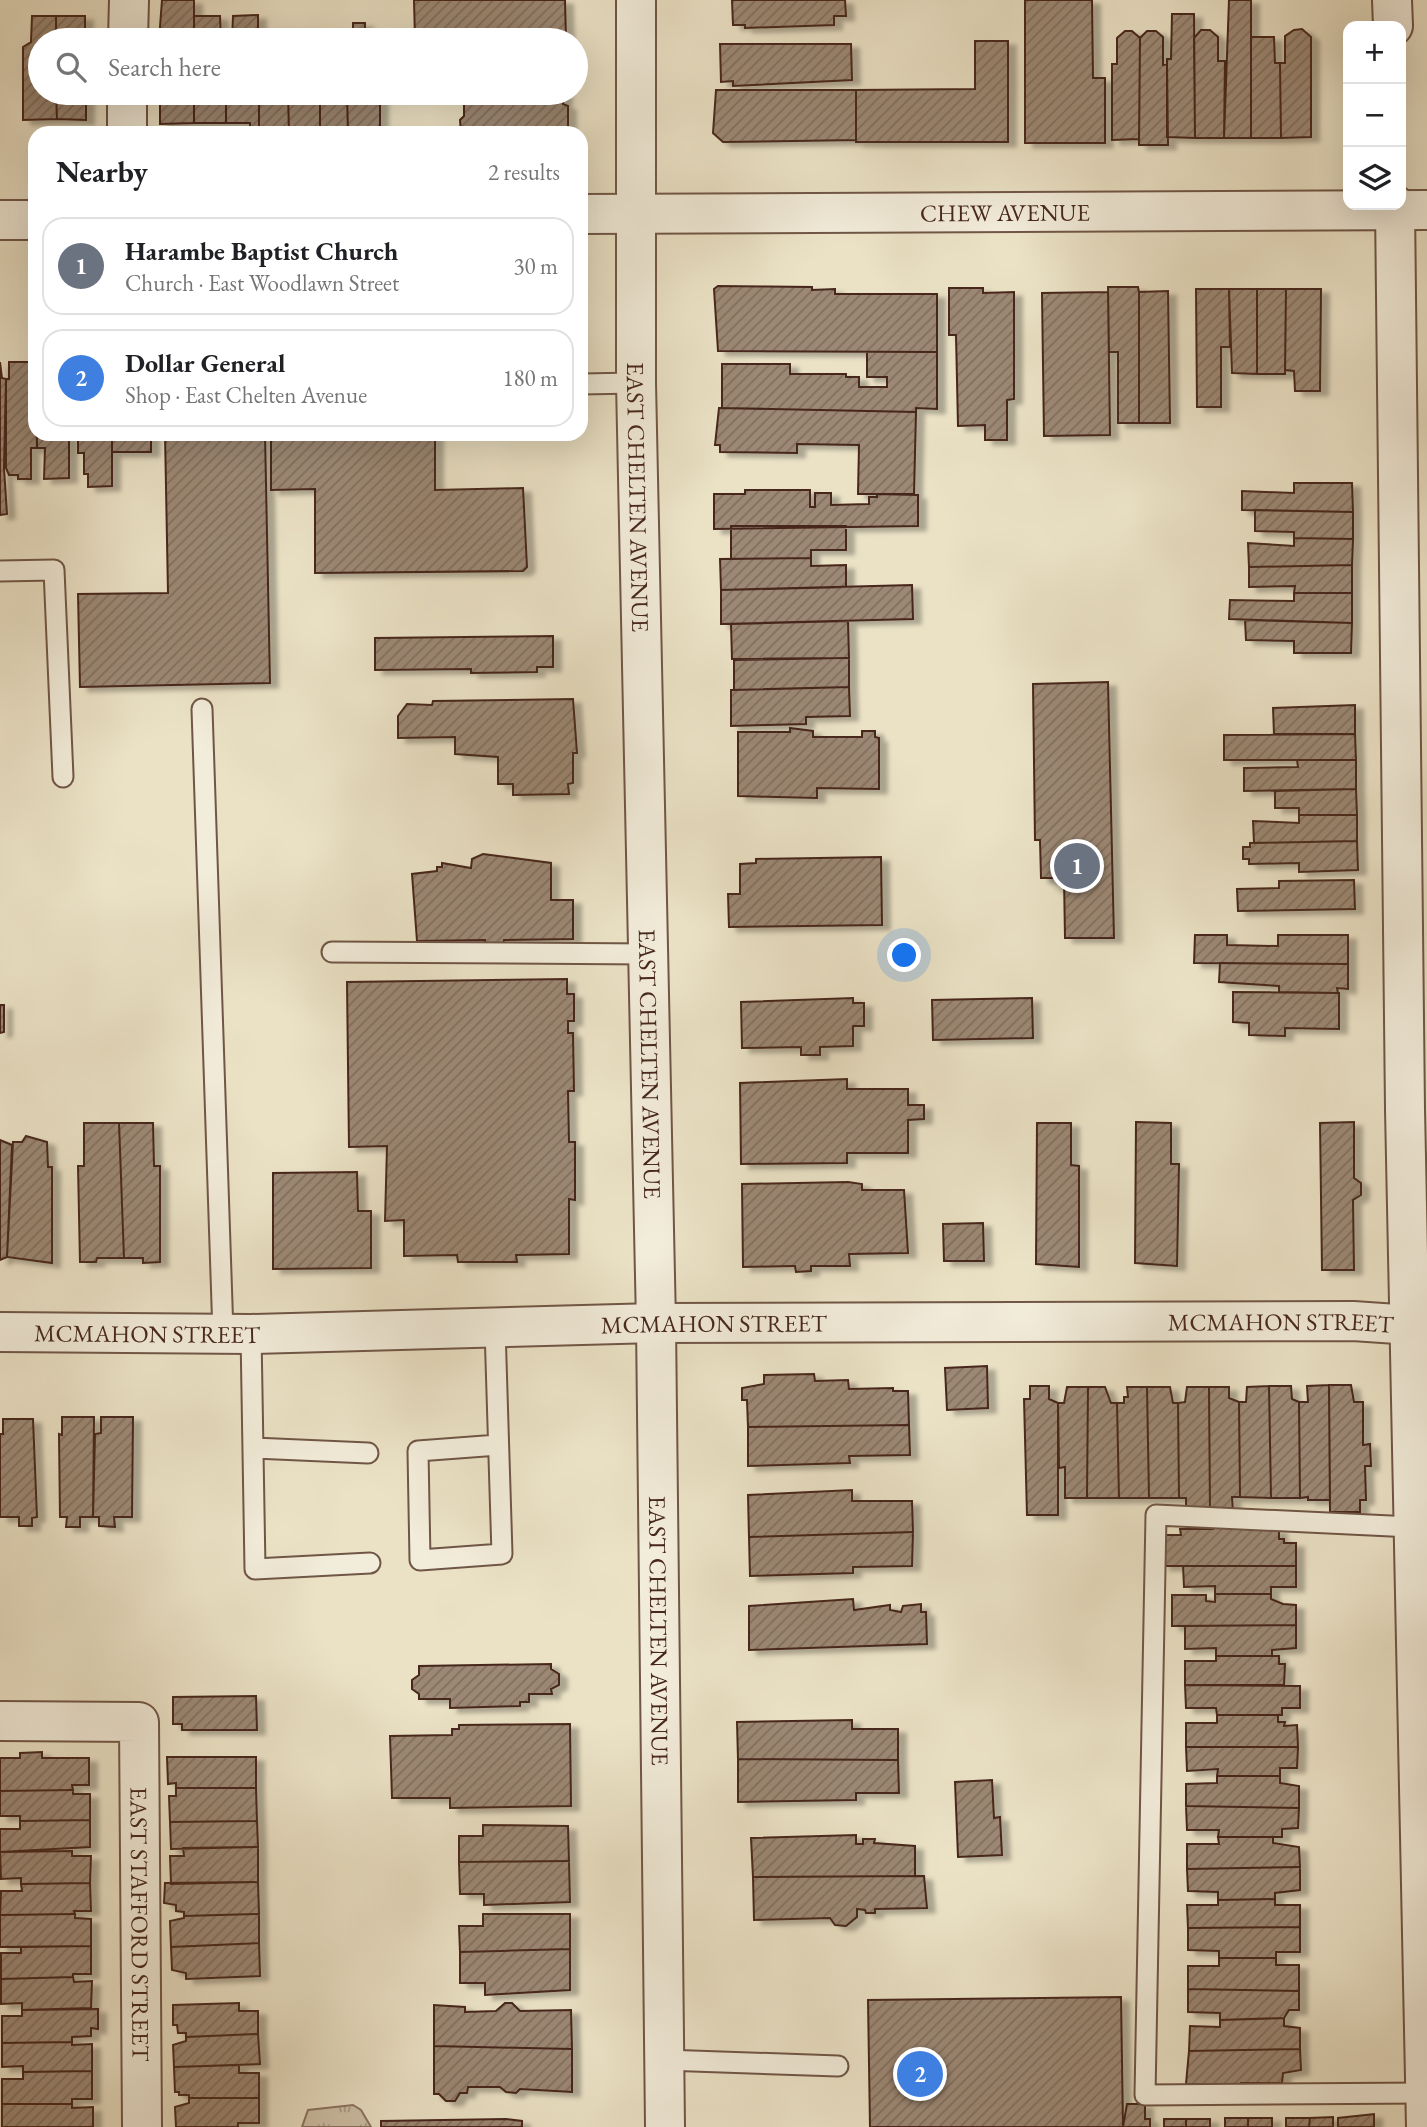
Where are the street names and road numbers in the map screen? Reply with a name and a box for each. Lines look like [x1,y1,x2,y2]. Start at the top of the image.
street label: CHEW AVENUE [920,196,1090,228]
street label: EAST CHELTEN AVENUE [620,362,657,632]
street label: EAST CHELTEN AVENUE [632,928,669,1199]
street label: MCMAHON STREET [1168,1305,1396,1339]
street label: MCMAHON STREET [600,1307,828,1340]
street label: MCMAHON STREET [34,1317,261,1350]
street label: EAST CHELTEN AVENUE [642,1496,676,1766]
street label: EAST STAFFORD STREET [124,1787,157,2062]

